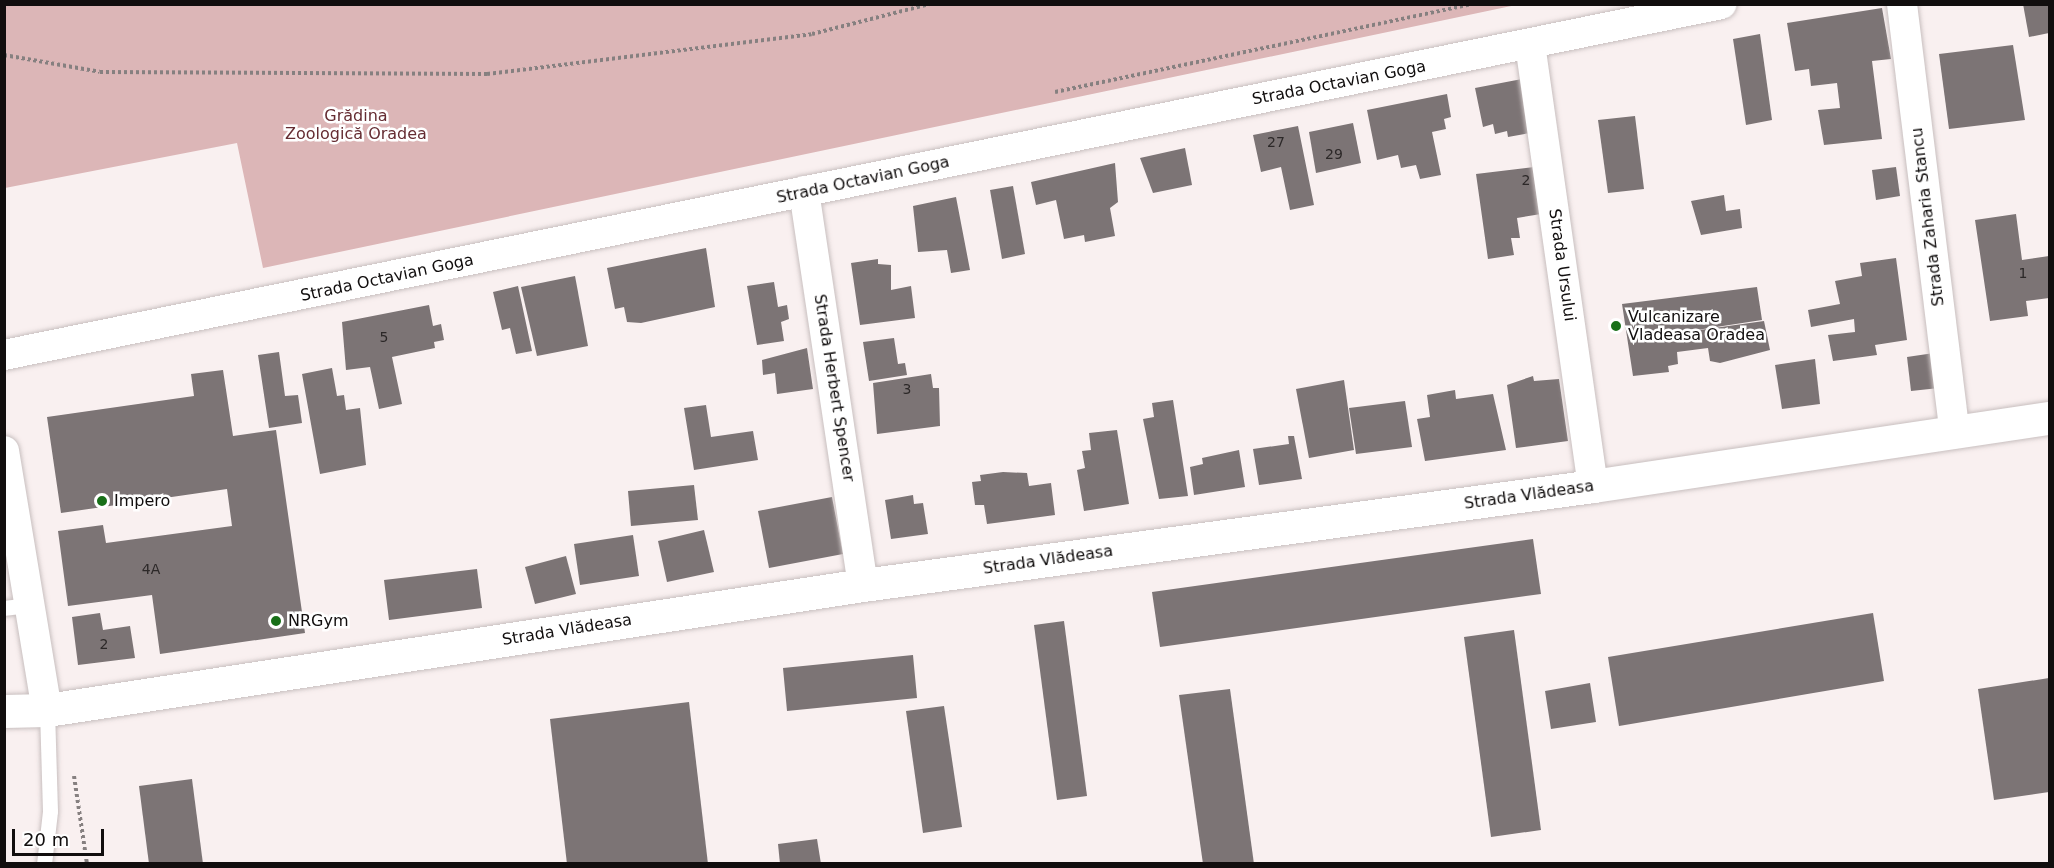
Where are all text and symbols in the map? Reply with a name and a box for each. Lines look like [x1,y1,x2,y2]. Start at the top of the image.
street label: Strada Octavian Goga [1251,57,1427,109]
park label: Grădina Zoologică Oradea [285,106,427,144]
street label: Strada Zaharia Stancu [1908,127,1948,307]
house number: 27 [1267,134,1285,150]
house number: 29 [1325,146,1343,162]
street label: Strada Octavian Goga [775,152,951,208]
house number: 2 [1522,172,1530,188]
street label: Strada Ursului [1545,207,1579,323]
street label: Strada Octavian Goga [299,250,475,306]
house number: 1 [2019,265,2027,281]
street label: Strada Herbert Spencer [810,293,858,483]
place label: Vulcanizare Vladeasa Oradea [1628,307,1765,345]
marker: Vulcanizare Vladeasa Oradea [1609,319,1623,333]
house number: 5 [380,329,388,345]
house number: 3 [903,381,911,397]
street label: Strada Vlădeasa [1463,476,1595,514]
place label: Impero [114,491,170,511]
marker: Impero [95,494,109,508]
street label: Strada Vlădeasa [982,541,1114,579]
house number: 4A [142,561,160,577]
street label: Strada Vlădeasa [501,610,633,650]
place label: NRGym [288,611,349,631]
marker: NRGym [269,614,283,628]
house number: 2 [100,636,108,652]
scale bar [15,817,106,855]
text: 20 m [23,829,69,850]

